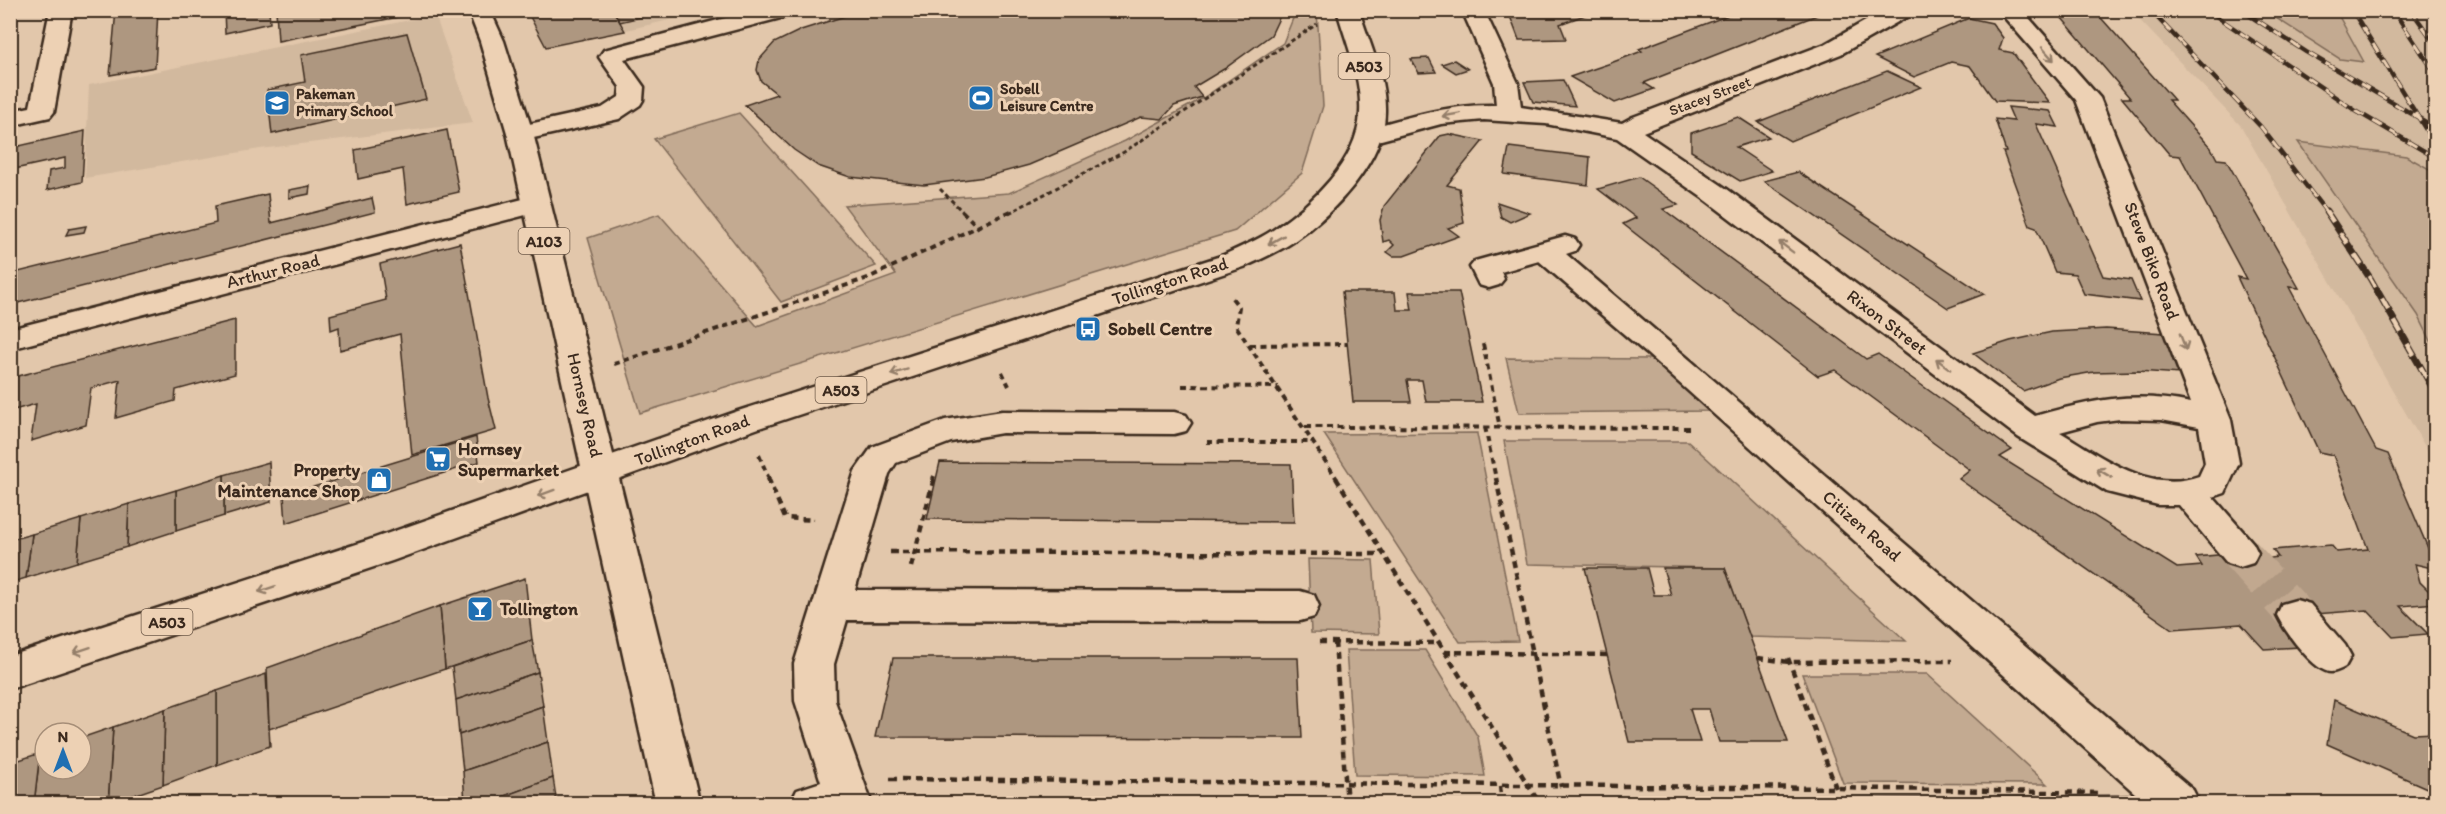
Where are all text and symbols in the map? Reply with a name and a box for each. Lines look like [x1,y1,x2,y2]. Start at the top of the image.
one-way arrow [2041,46,2055,61]
road number: A503 [1338,53,1390,79]
street label: Stacey Street [1667,72,1754,120]
place label: Sobell Leisure Centre [1000,80,1094,115]
sports icon: Sobell Leisure Centre [966,83,996,113]
place label: Pakeman Primary School [296,85,394,121]
school or university icon: Pakeman Primary School [262,88,292,118]
one-way arrow [1441,110,1461,121]
street label: Steve Biko Road [2119,199,2185,323]
road number: A103 [518,228,570,254]
one-way arrow [1268,234,1285,246]
one-way arrow [1779,241,1795,253]
street label: Arthur Road [224,249,322,293]
street label: Tollington Road [1109,252,1231,310]
street label: Rixon Street [1842,285,1932,360]
bus stop icon: Sobell Centre [1073,314,1103,344]
place label: Sobell Centre [1108,318,1213,340]
one-way arrow [2178,332,2189,351]
street label: Hornsey Road [562,351,608,460]
one-way arrow [1935,358,1951,370]
one-way arrow [890,367,909,378]
road number: A503 [816,377,866,403]
street label: Tollington Road [632,409,753,471]
place label: Hornsey Supermarket [458,438,559,481]
supermarket icon: Hornsey Supermarket [423,444,453,474]
place label: Property Maintenance Shop [217,459,361,502]
shop icon: Property Maintenance Shop [364,465,394,495]
one-way arrow [2096,467,2113,479]
street label: Citizen Road [1818,486,1906,566]
one-way arrow [537,488,556,499]
one-way arrow [258,584,277,595]
bar icon: Tollington [465,594,495,624]
place label: Tollington [499,598,579,620]
road number: A503 [142,609,192,635]
one-way arrow [73,645,92,656]
north arrow [33,721,93,781]
text: N [58,727,68,746]

